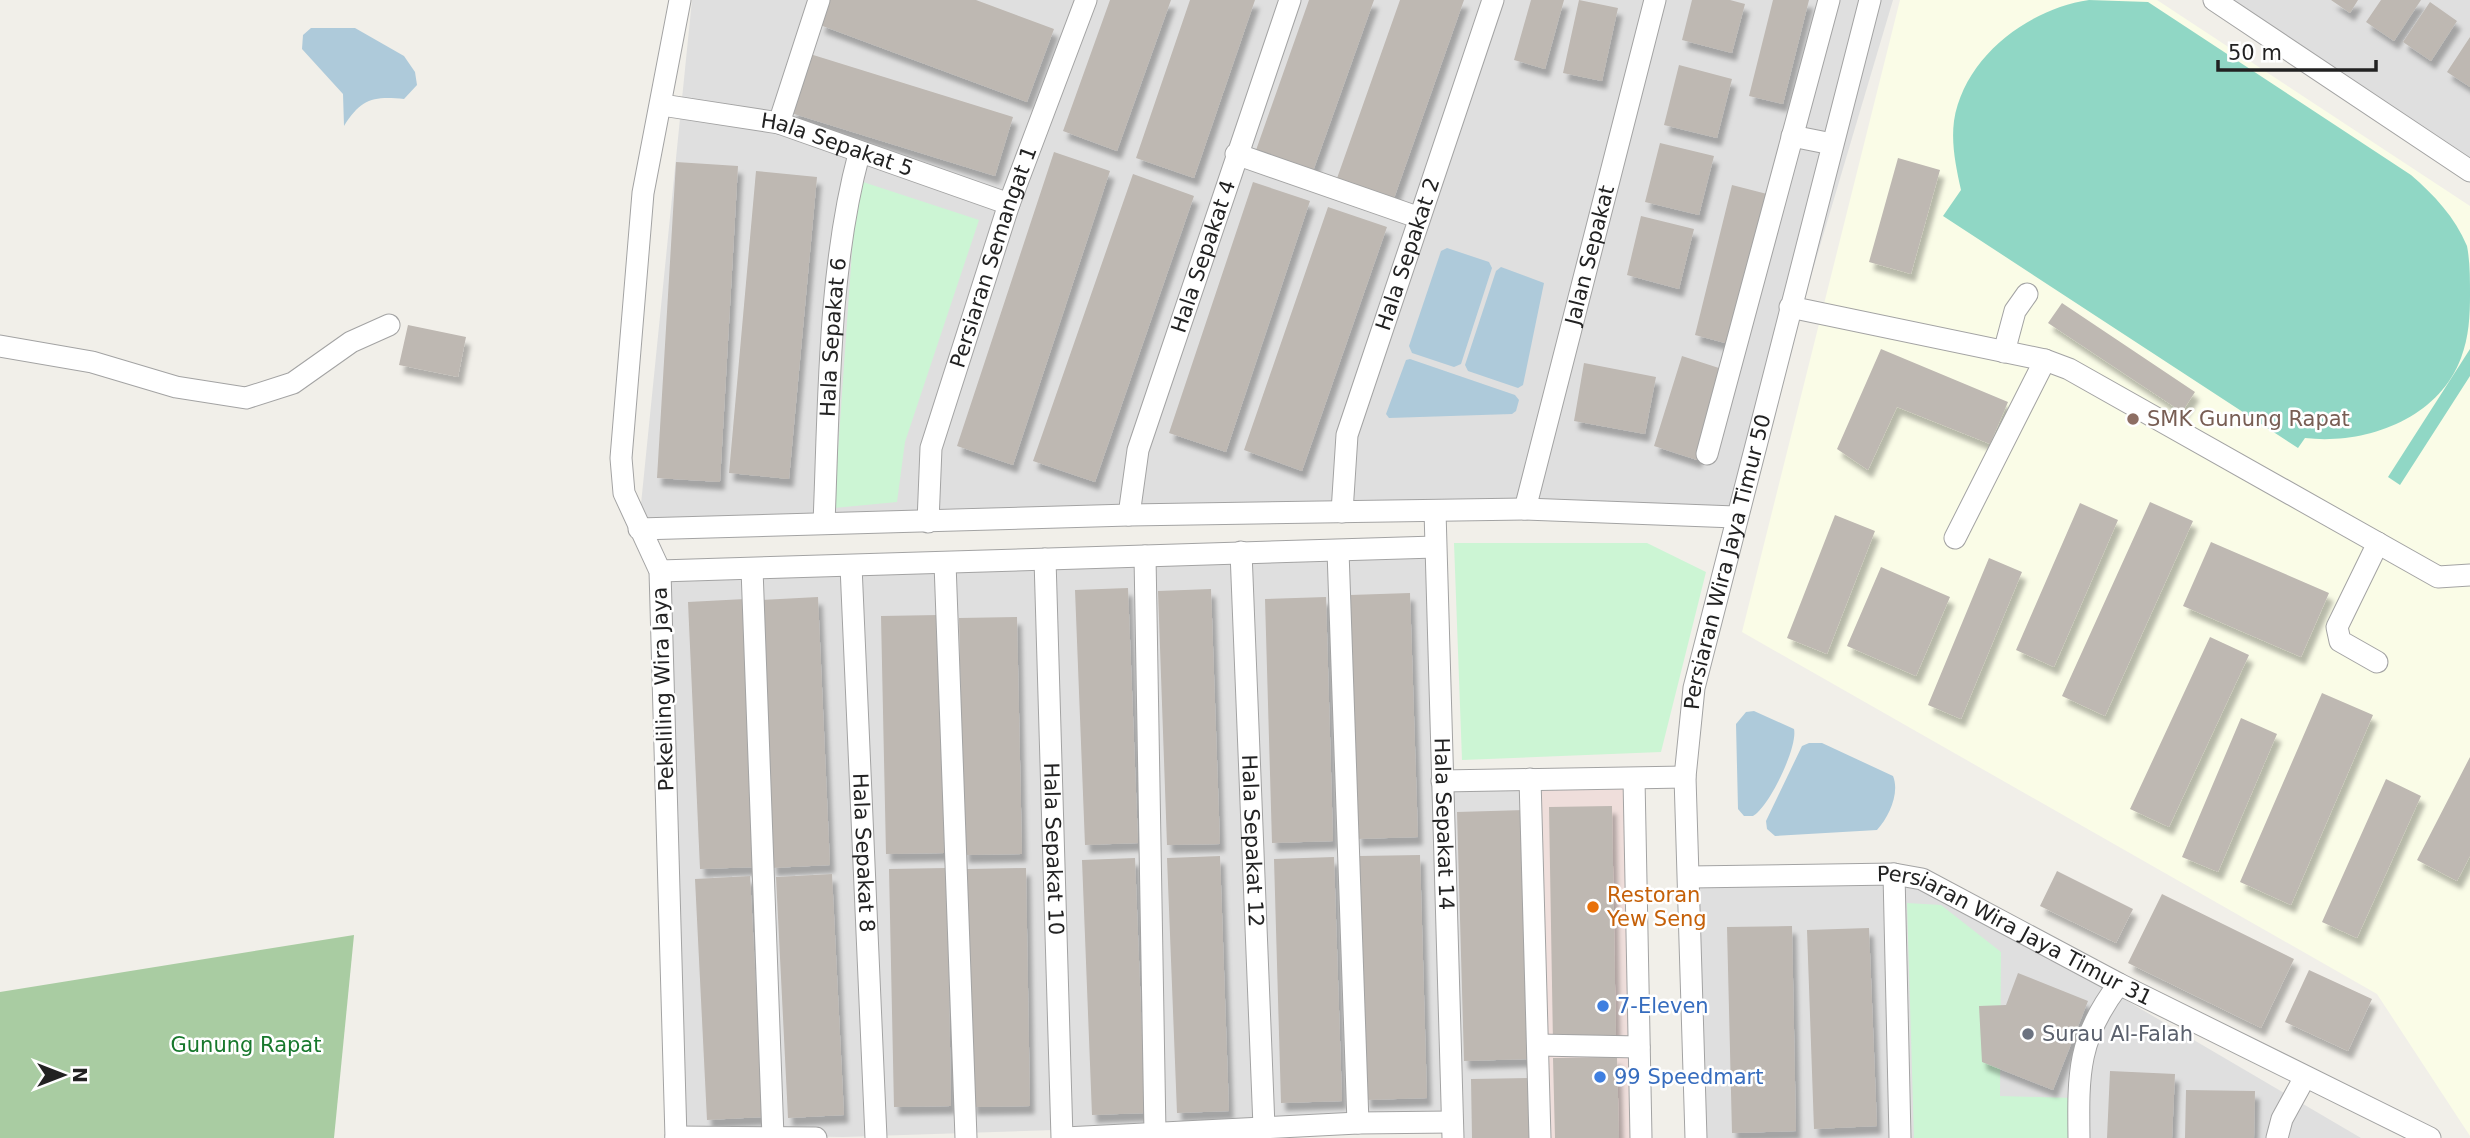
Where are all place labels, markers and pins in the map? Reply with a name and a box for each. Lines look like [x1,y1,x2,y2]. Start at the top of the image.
place label: SMK Gunung Rapat [2147,407,2350,431]
marker: SMK Gunung Rapat [2125,411,2141,427]
place label: Restoran Yew Seng [1606,883,1707,931]
marker: Restoran Yew Seng [1585,899,1601,915]
place label: 7-Eleven [1617,994,1709,1018]
marker: 7-Eleven [1595,998,1611,1014]
place label: Surau Al-Falah [2042,1022,2193,1046]
marker: Surau Al-Falah [2020,1026,2036,1042]
place label: 99 Speedmart [1614,1065,1763,1089]
marker: 99 Speedmart [1592,1069,1608,1085]

